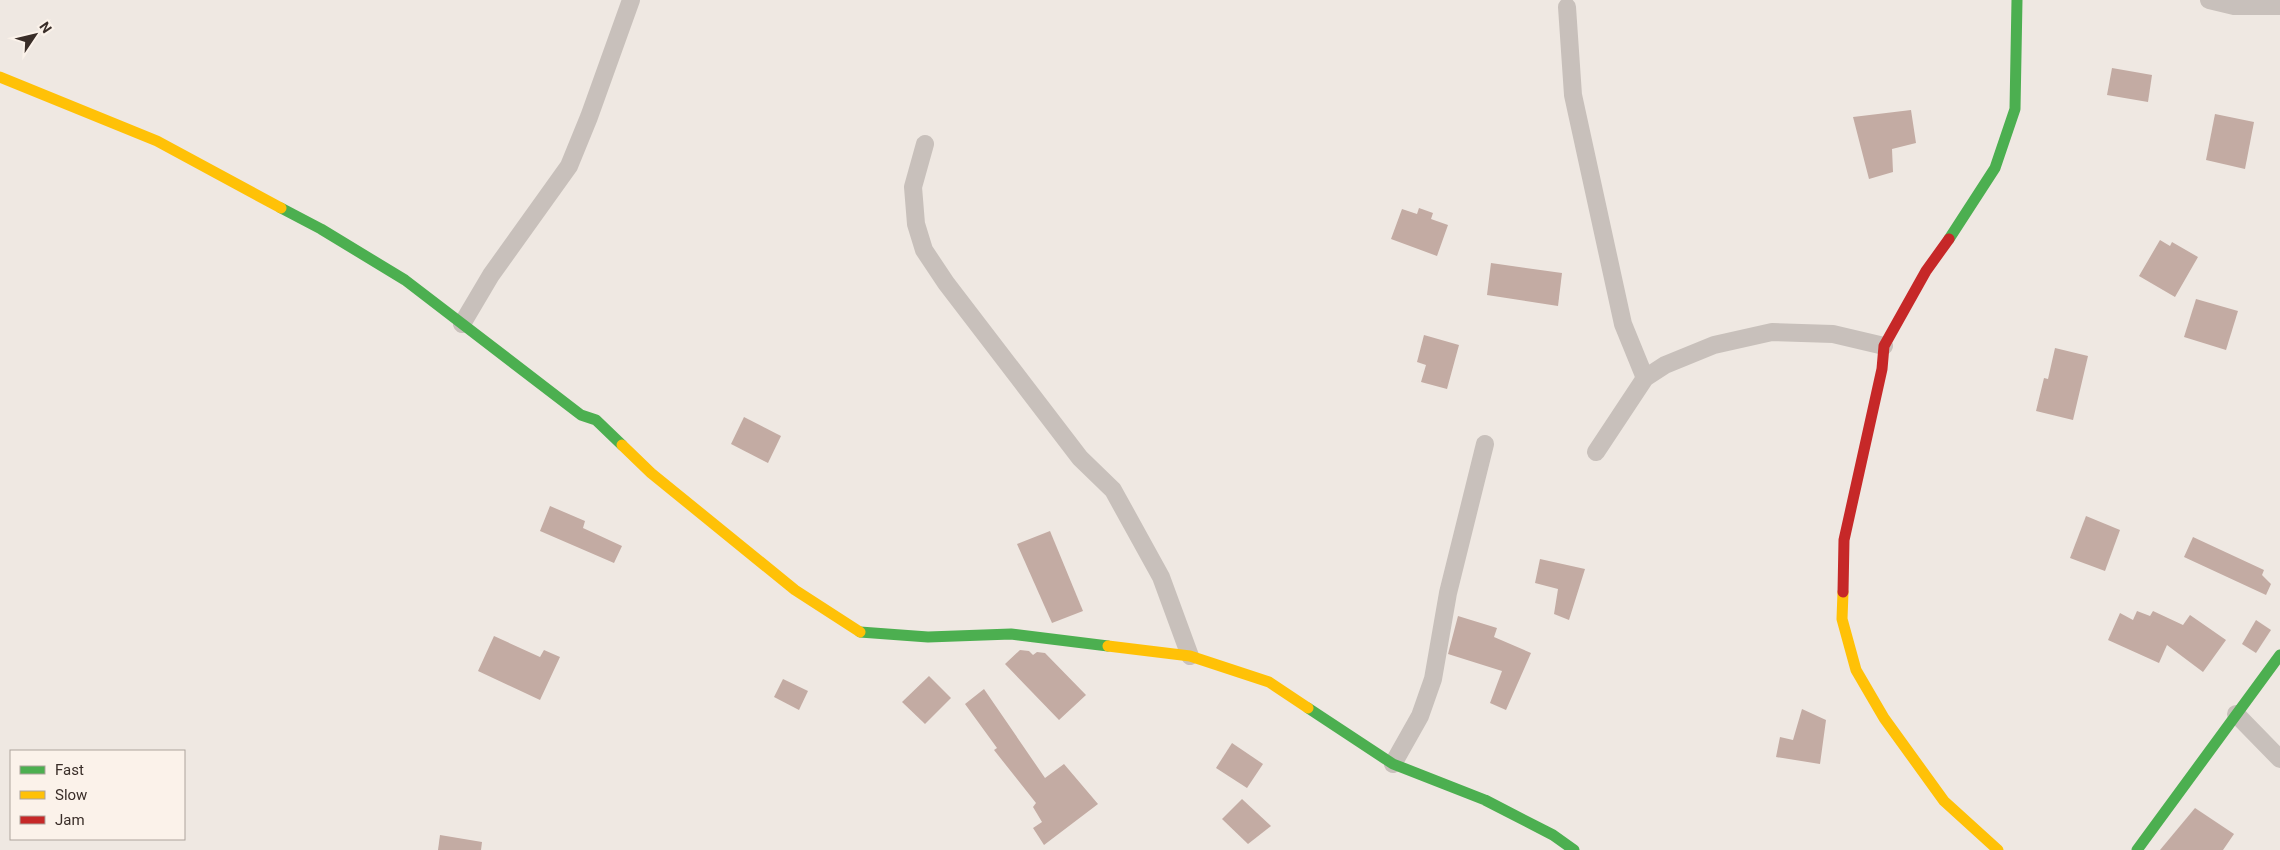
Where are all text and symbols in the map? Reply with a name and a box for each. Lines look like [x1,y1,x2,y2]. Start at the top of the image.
north arrow [10,10,60,60]
text: N [36,19,55,36]
legend [10,750,185,840]
text: Fast [55,761,84,779]
text: Slow [55,786,87,804]
text: Jam [55,811,85,829]

